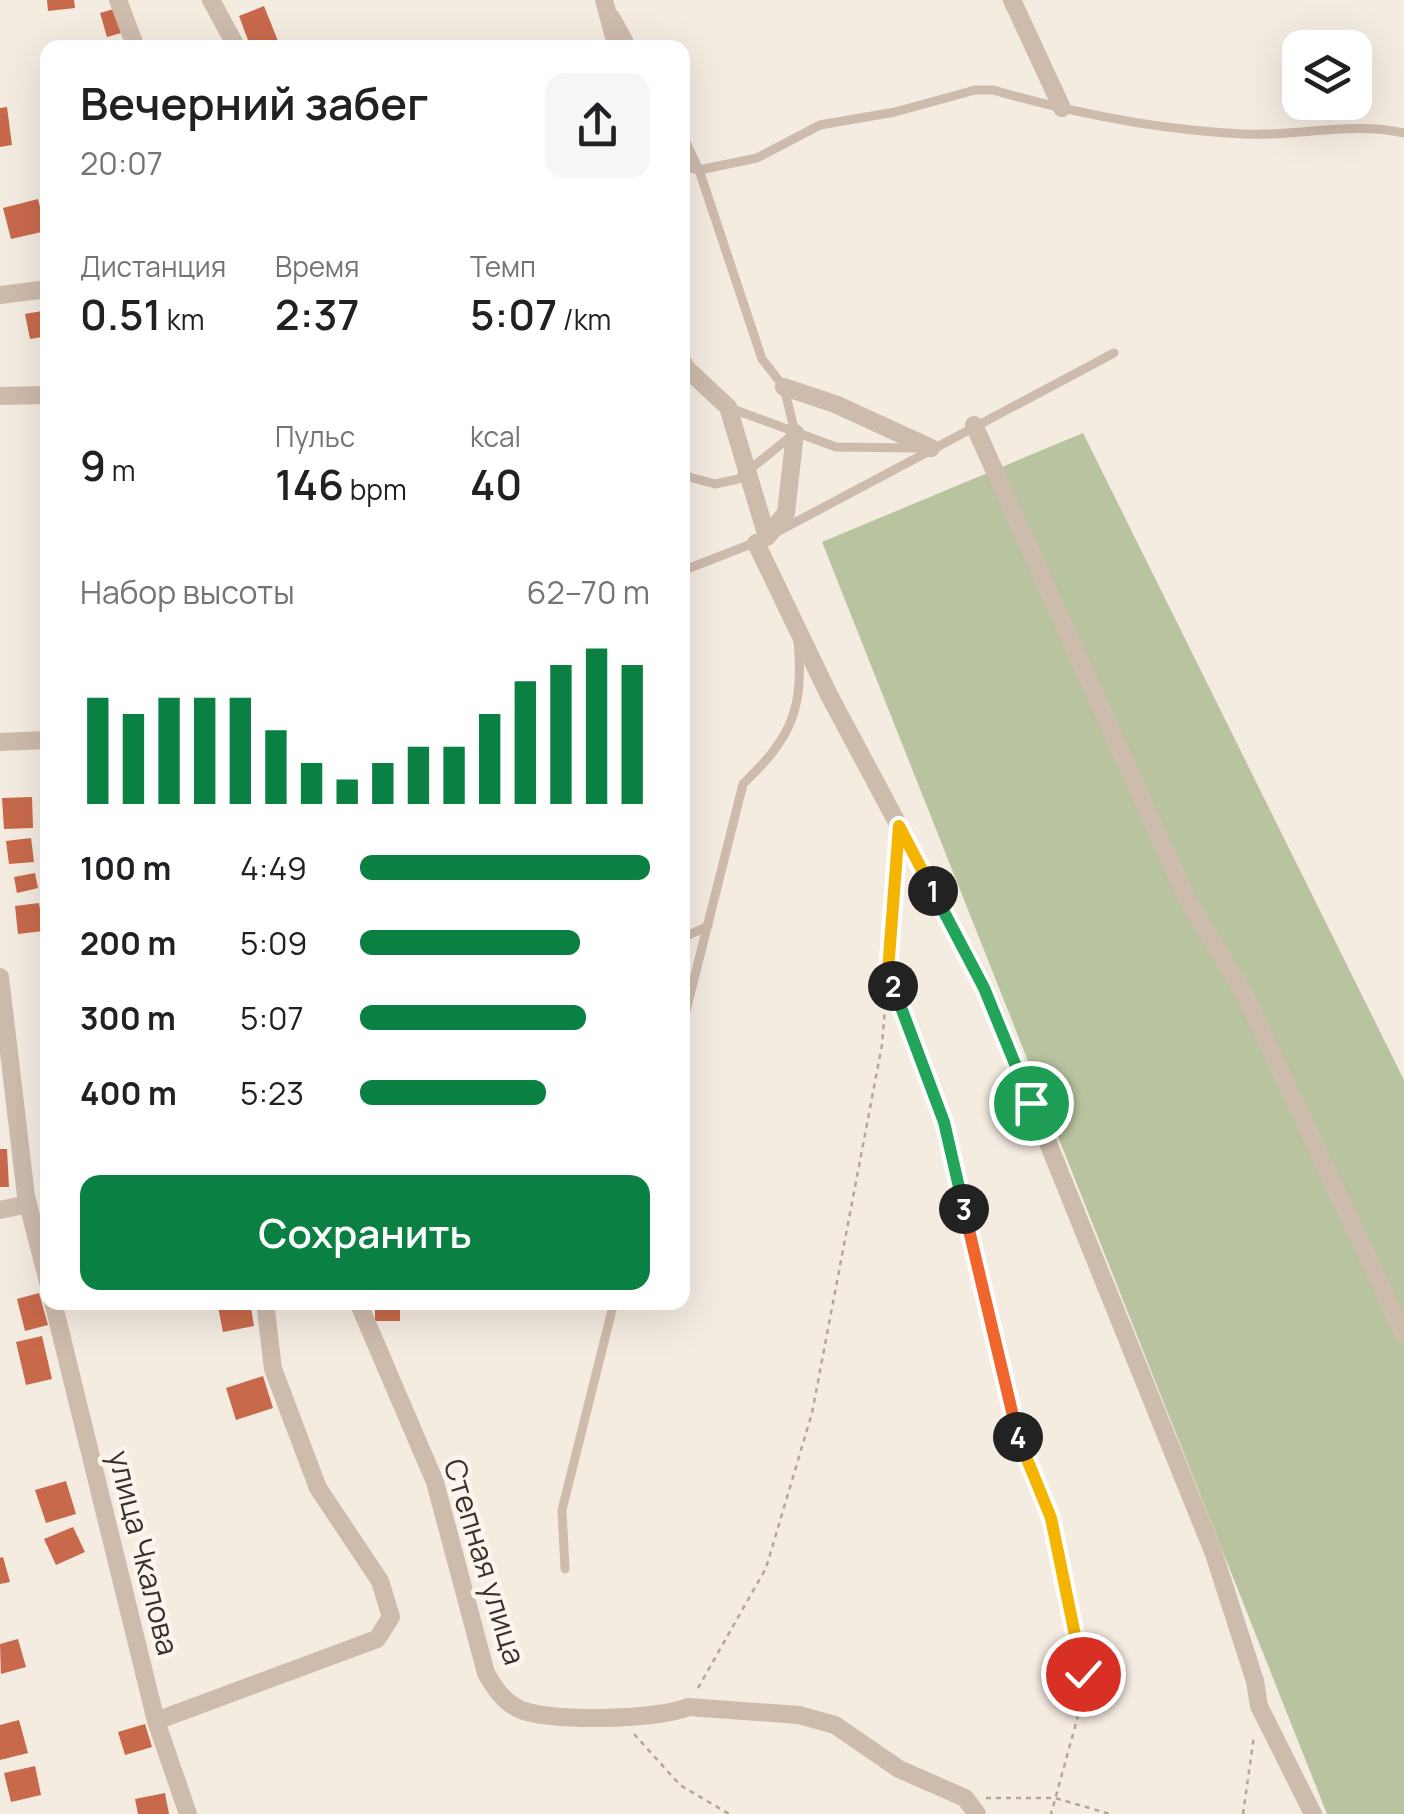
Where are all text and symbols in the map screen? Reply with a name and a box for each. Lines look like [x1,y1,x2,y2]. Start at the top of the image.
map controls [1282,30,1372,120]
button: layers [1282,30,1372,120]
text: Вечерний забег [80,72,428,134]
button: share [545,73,650,178]
text: 20:07 [80,141,163,185]
text: Дистанция [80,247,226,285]
text: Время [275,247,360,285]
text: Темп [470,247,536,285]
text: 0.51 [80,285,161,343]
text: 2:37 [275,285,359,343]
text: 5:07 [470,285,557,343]
text: km [161,300,204,338]
text: /km [557,300,611,338]
text: Пульс [275,417,355,455]
text: kcal [470,417,521,455]
text: 9 [80,436,106,494]
text: m [106,451,135,489]
text: 146 [275,455,344,513]
text: 40 [470,455,522,513]
text: bpm [344,470,407,508]
text: Набор высоты [80,570,295,614]
text: 62–70 m [527,570,650,614]
text: 100 m [80,846,171,890]
text: 4:49 [240,846,307,890]
pin: 1 [908,866,958,916]
text: 1 [927,872,939,910]
text: 200 m [80,921,176,965]
text: 5:09 [240,921,307,965]
pin: 2 [868,961,918,1011]
text: 2 [885,967,901,1005]
text: 300 m [80,996,176,1040]
text: 5:07 [240,996,304,1040]
pin [989,1061,1074,1146]
text: 400 m [80,1071,177,1115]
text: 5:23 [240,1071,304,1115]
icon: arrive [1004,1076,1059,1131]
button: Сохранить [80,1175,650,1290]
pin: 3 [939,1184,989,1234]
text: 3 [956,1190,972,1228]
pin: 4 [993,1412,1043,1462]
text: 4 [1009,1418,1027,1456]
street label: улица Чкалова [99,1446,190,1659]
street label: Степная улица [435,1454,536,1669]
pin [1041,1632,1126,1717]
icon: check [1056,1647,1111,1702]

